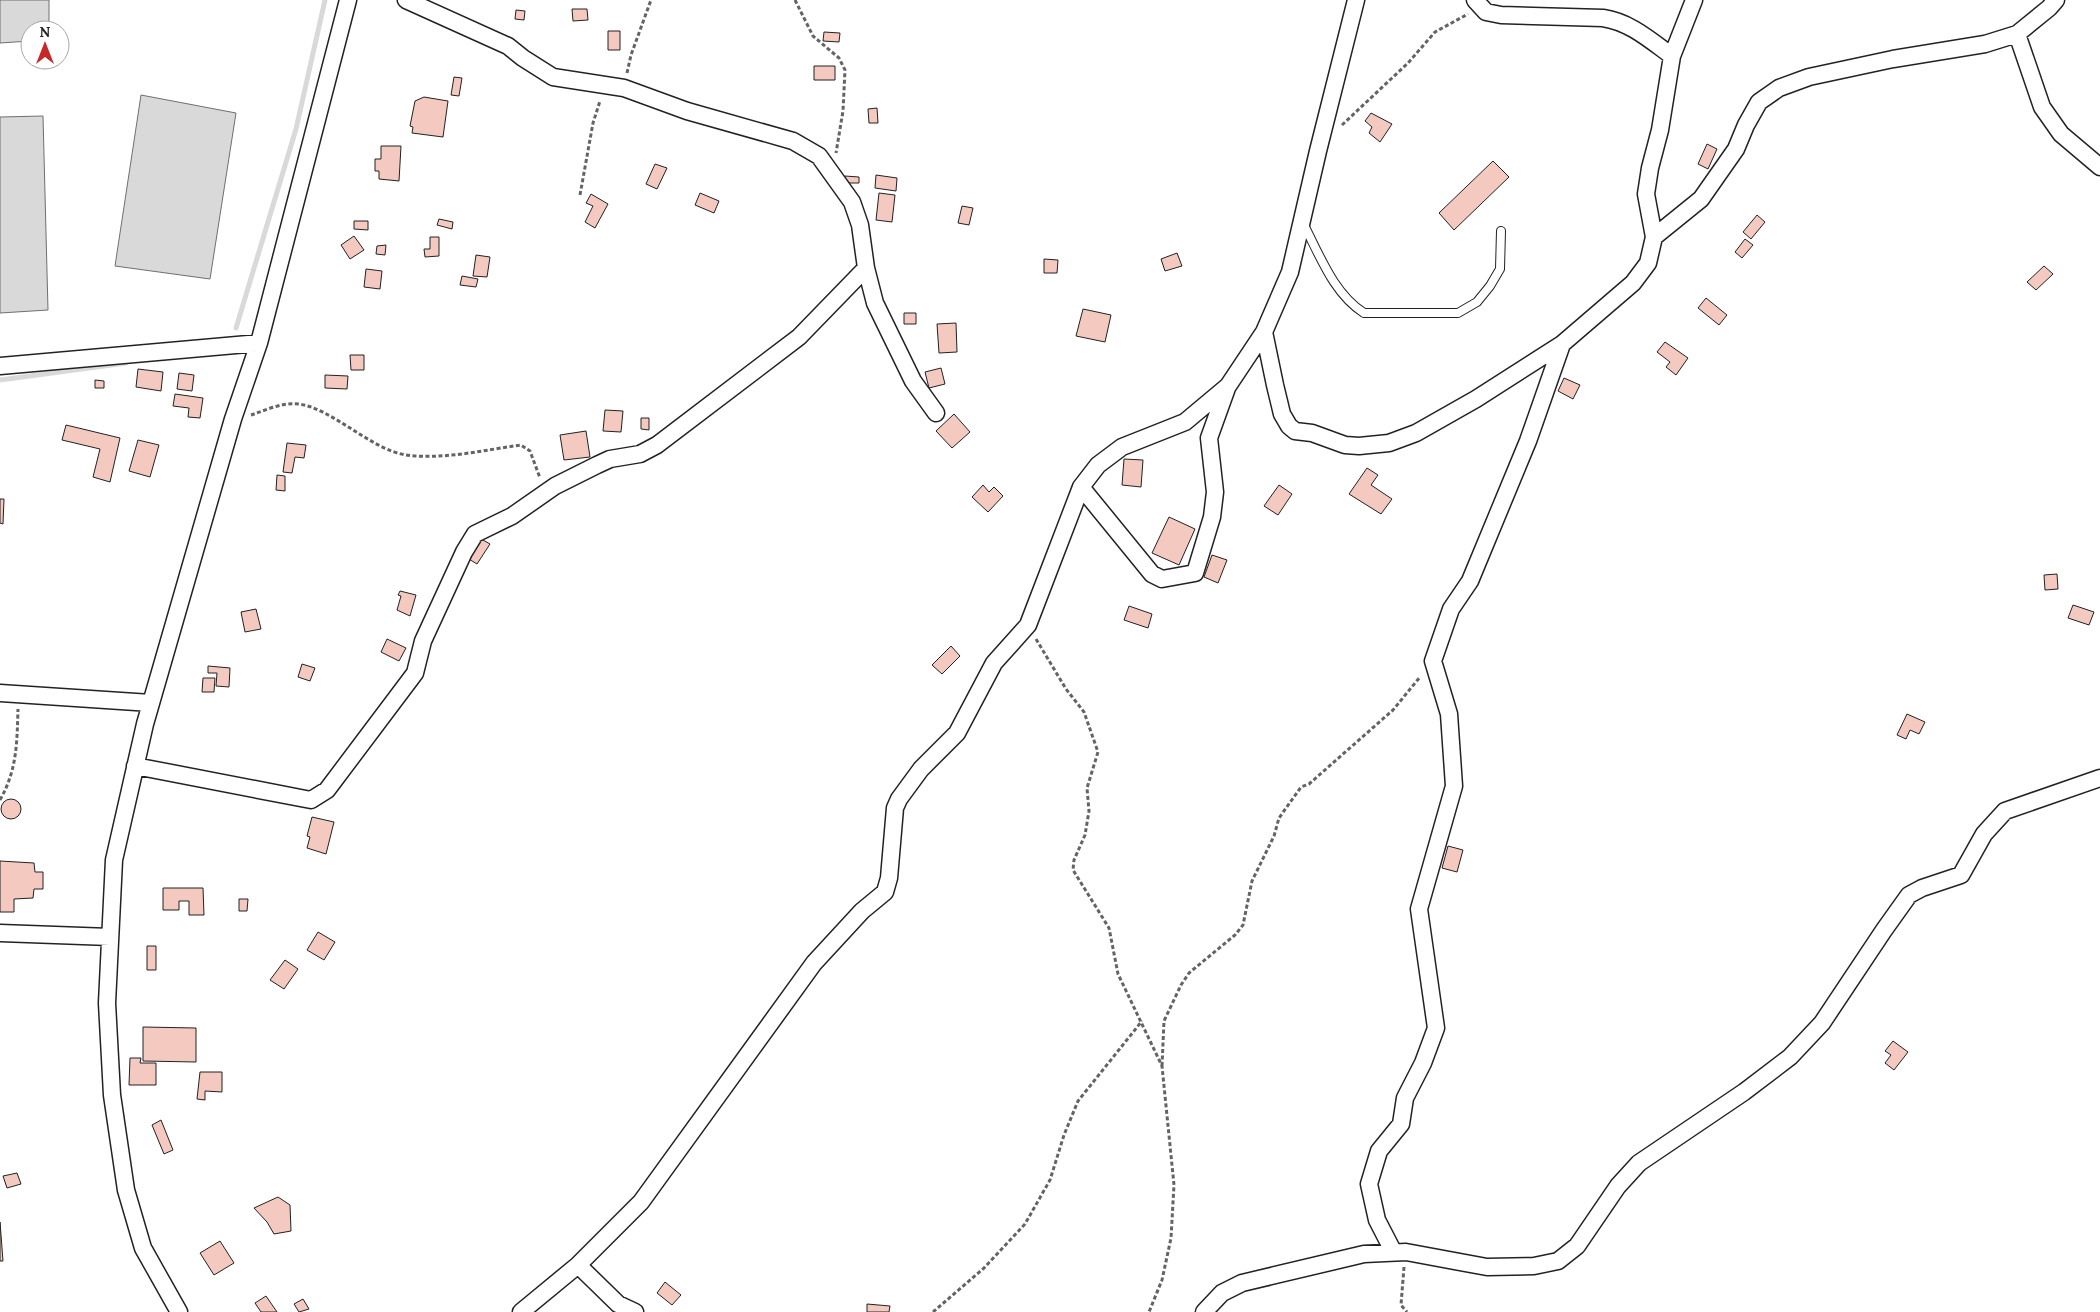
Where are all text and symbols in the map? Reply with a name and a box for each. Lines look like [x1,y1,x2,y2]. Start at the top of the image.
north arrow [20,20,70,70]
text: N [40,23,51,41]

